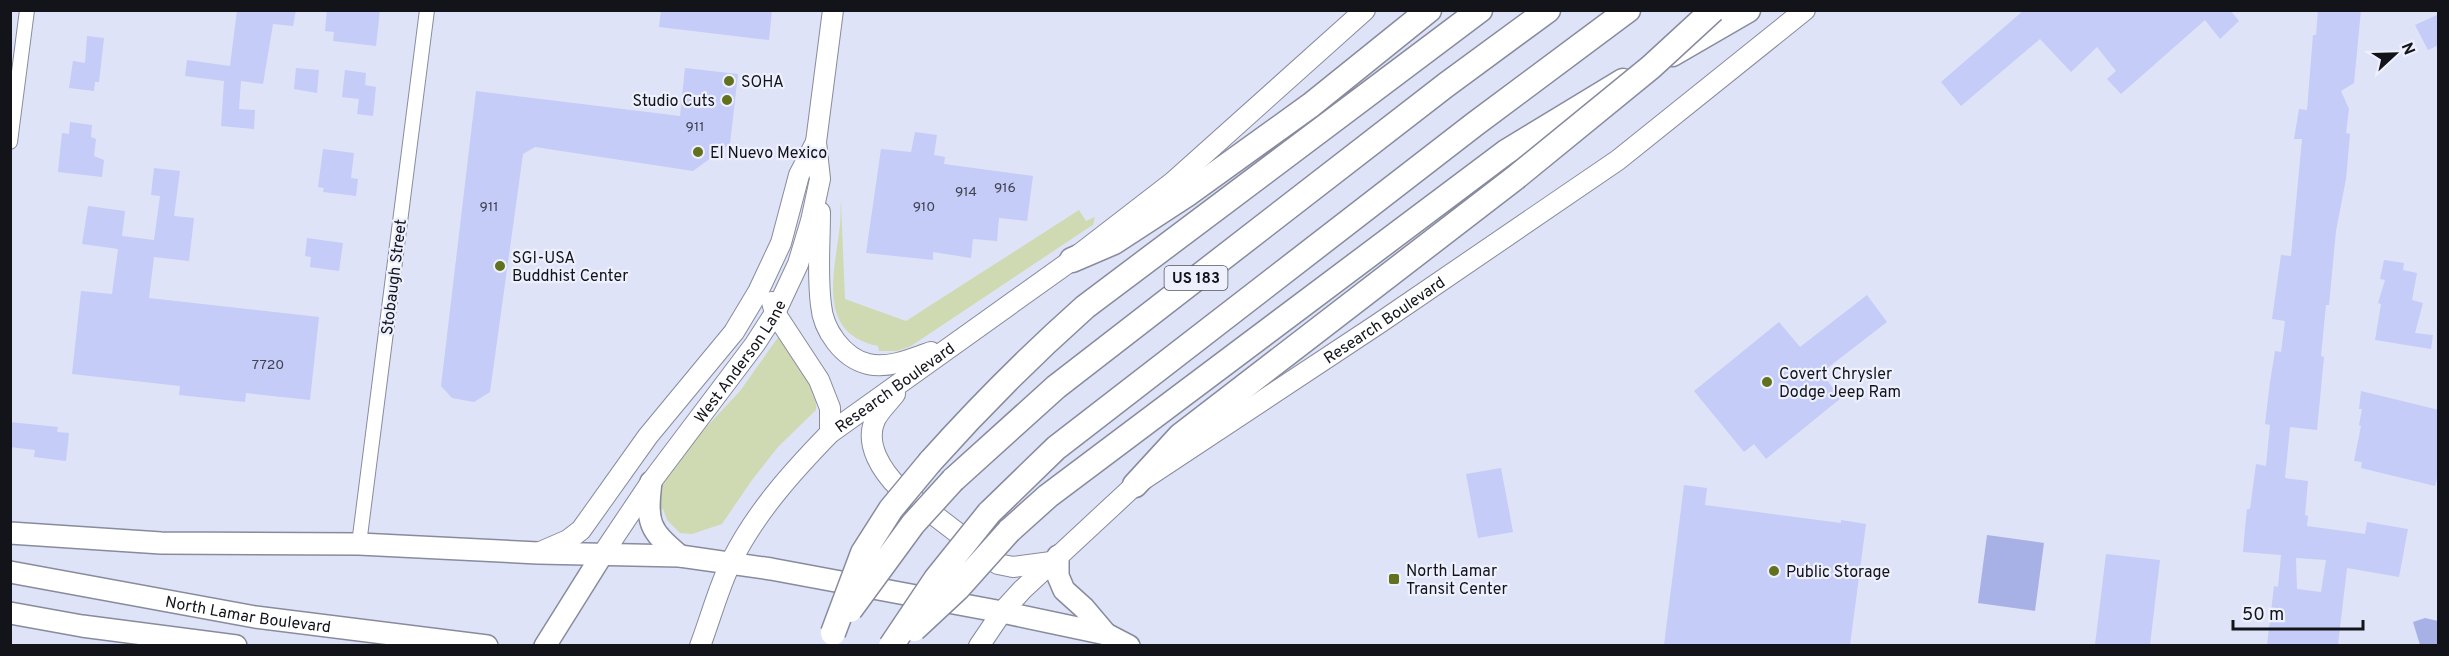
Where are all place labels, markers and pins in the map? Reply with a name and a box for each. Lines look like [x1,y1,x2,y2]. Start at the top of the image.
place label: SOHA [741,73,784,93]
marker: SOHA [722,74,736,88]
place label: Studio Cuts [632,92,715,112]
marker: Studio Cuts [720,93,734,107]
place label: El Nuevo Mexico [710,144,827,164]
marker: El Nuevo Mexico [691,145,705,159]
place label: SGI-USA Buddhist Center [512,249,628,287]
marker: SGI-USA Buddhist Center [493,259,507,273]
place label: Covert Chrysler Dodge Jeep Ram [1779,365,1901,403]
marker: Covert Chrysler Dodge Jeep Ram [1760,375,1774,389]
place label: North Lamar Transit Center [1406,562,1508,600]
place label: Public Storage [1786,563,1890,583]
marker: Public Storage [1767,564,1781,578]
marker: North Lamar Transit Center [1387,572,1401,586]

